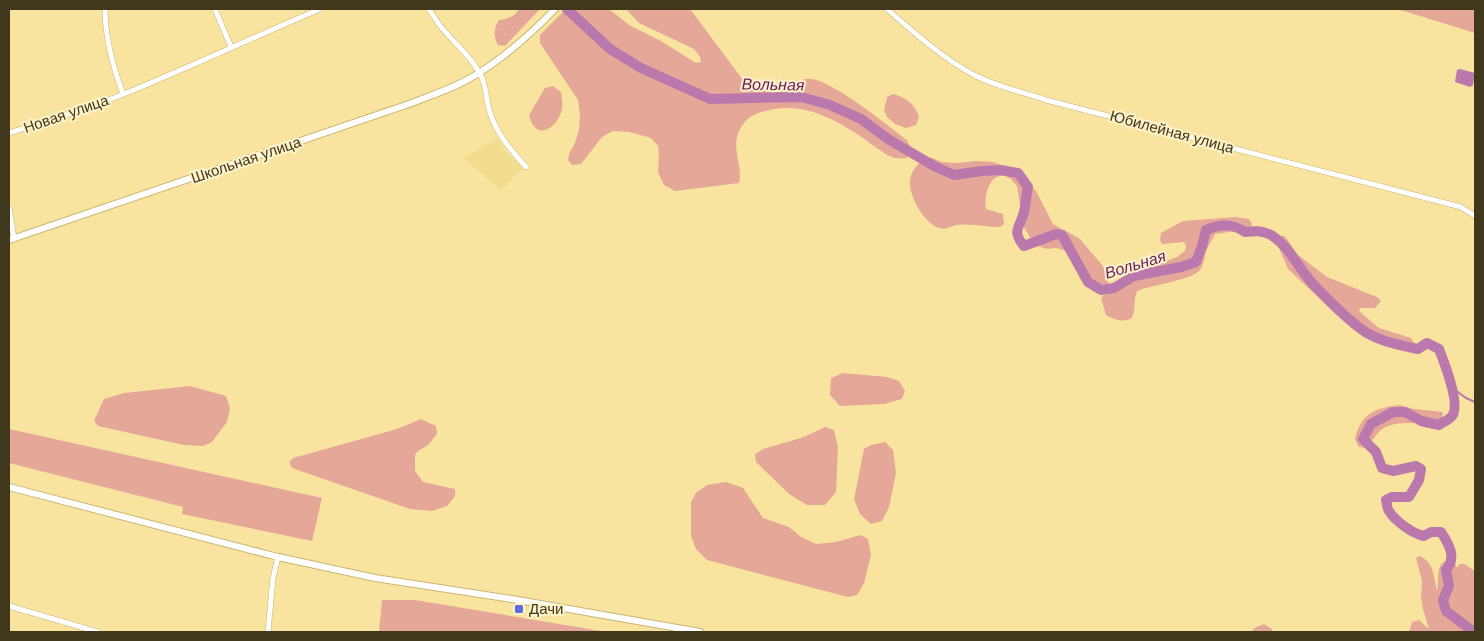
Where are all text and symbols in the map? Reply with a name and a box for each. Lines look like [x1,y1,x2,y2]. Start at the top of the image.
water label: Вольная [741,75,805,94]
street label: Новая улица [21,91,111,136]
street label: Юбилейная улица [1108,107,1237,156]
street label: Школьная улица [189,133,304,186]
water label: Вольная [1103,247,1168,282]
place label: Дачи [529,600,563,617]
marker: Дачи [513,603,525,615]

